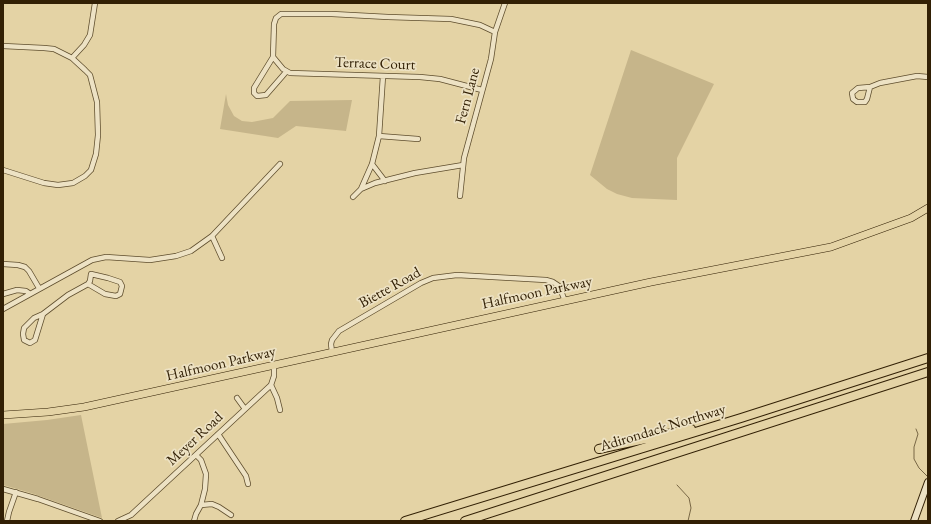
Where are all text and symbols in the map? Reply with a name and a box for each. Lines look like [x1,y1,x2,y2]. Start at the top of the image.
street label: Terrace Court [334,54,416,74]
street label: Fern Lane [452,66,484,126]
street label: Biette Road [356,264,424,312]
street label: Halfmoon Parkway [480,273,594,313]
street label: Halfmoon Parkway [164,343,278,385]
street label: Adirondack Northway [598,400,728,456]
street label: Meyer Road [163,408,227,470]

